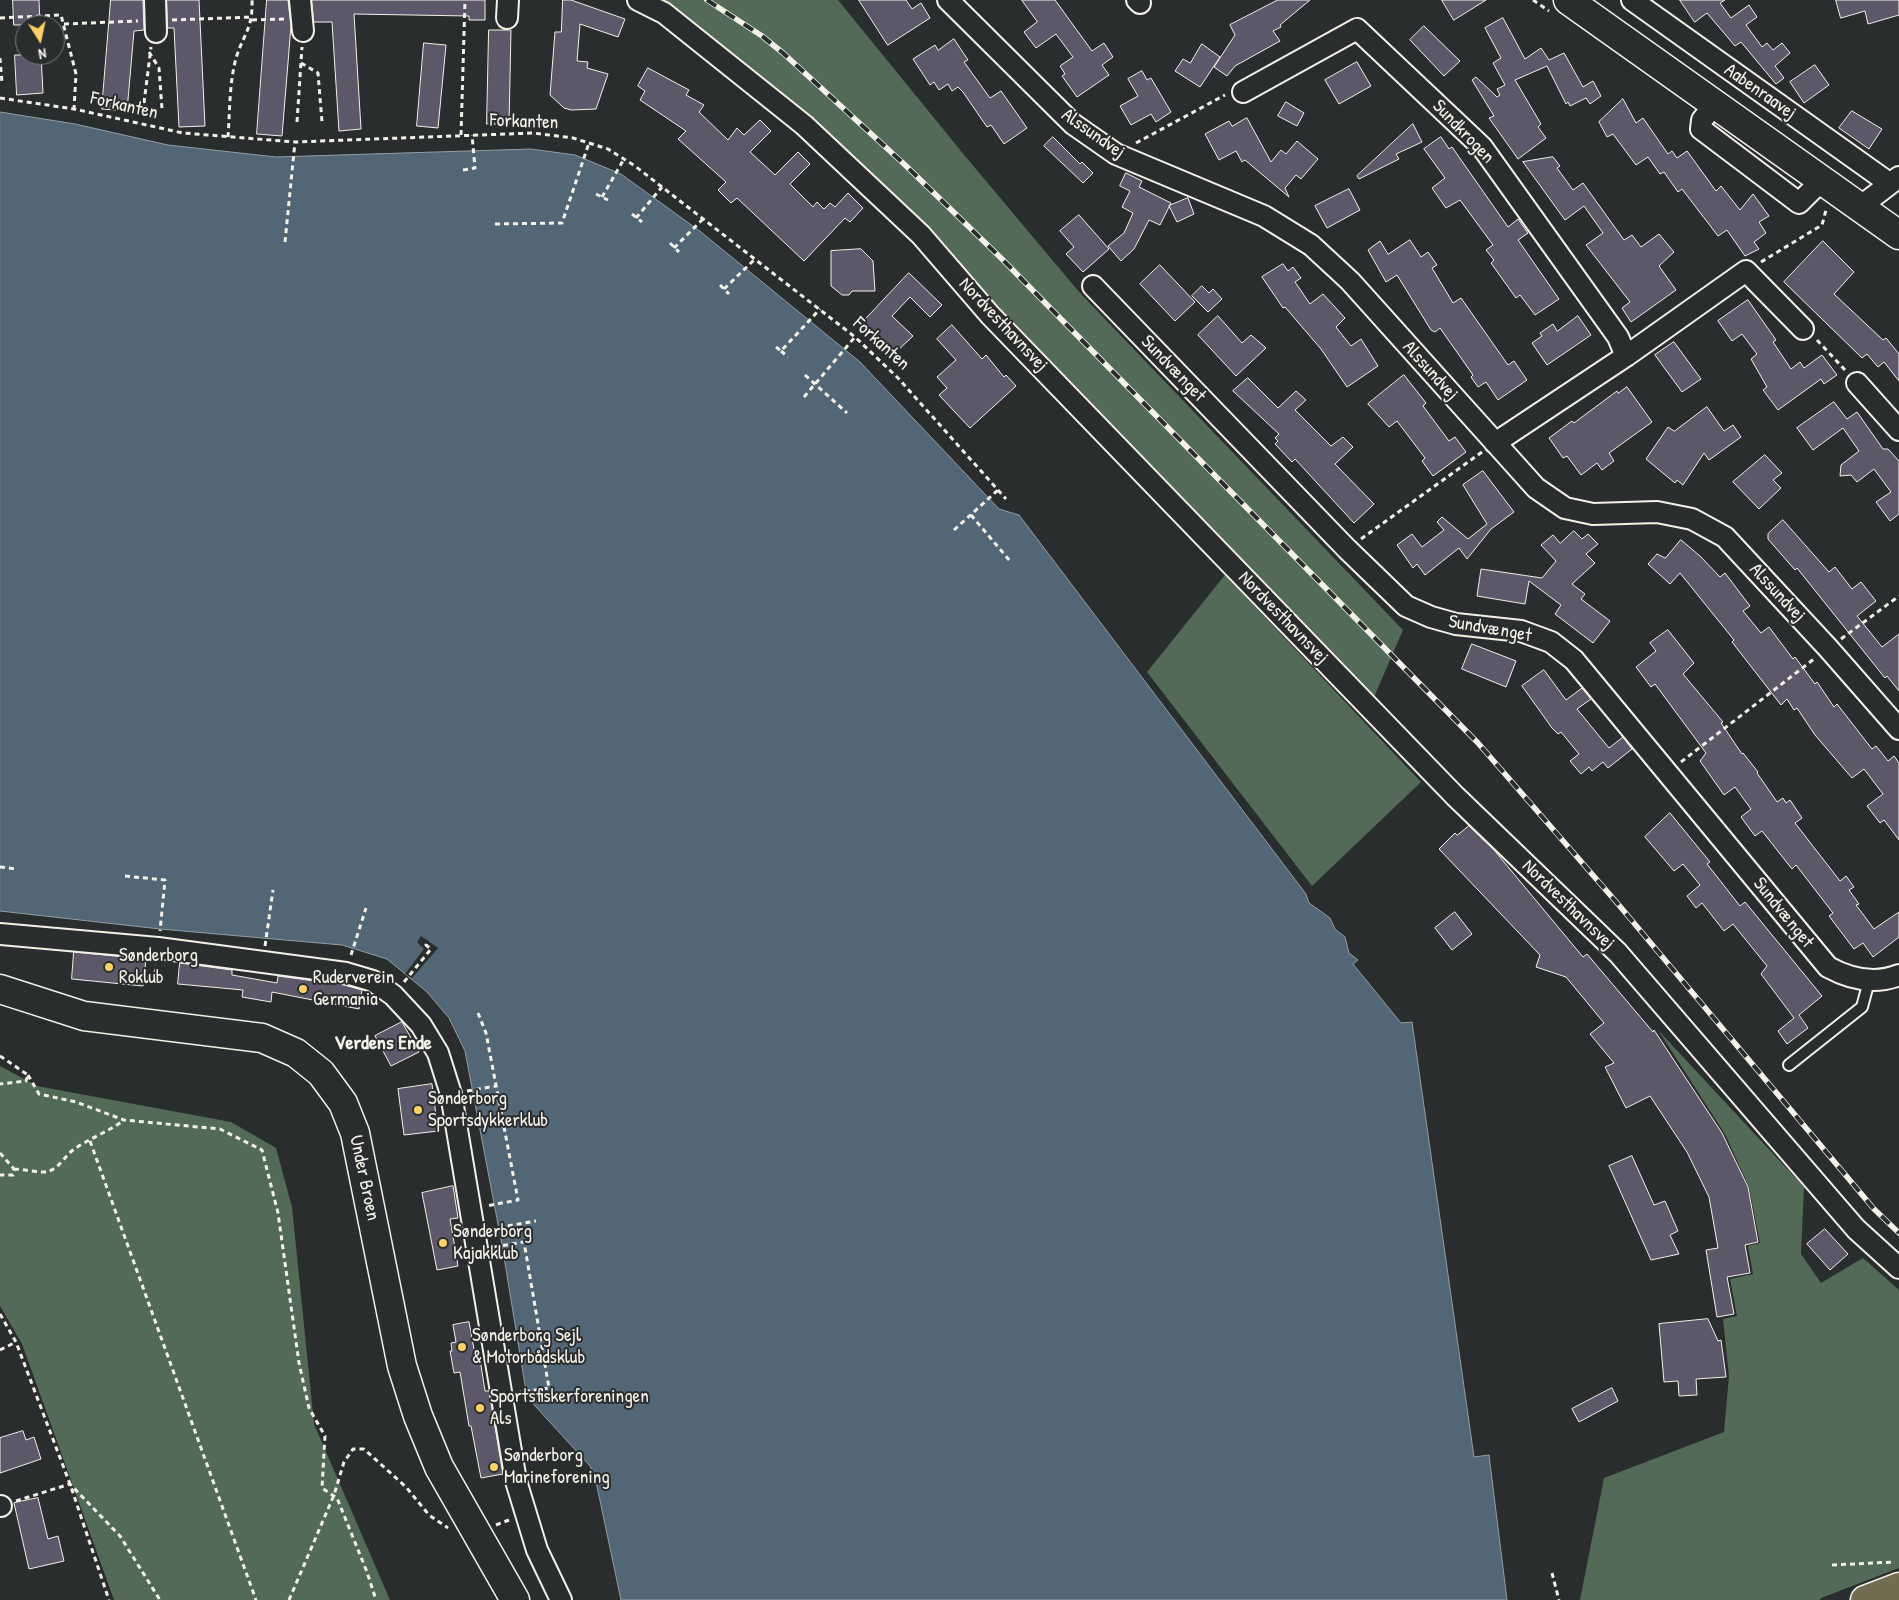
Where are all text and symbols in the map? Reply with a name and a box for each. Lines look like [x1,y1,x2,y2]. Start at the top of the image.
north arrow [15,15,65,65]
text: N [37,44,48,64]
street label: Aabenraavej [1720,59,1800,125]
street label: Forkanten [88,87,160,125]
street label: Sundkrogen [1427,95,1499,169]
street label: Alssundvej [1057,104,1129,164]
street label: Forkanten [489,109,559,135]
street label: Nordvesthavnsvej [954,273,1052,377]
street label: Forkanten [848,313,914,375]
street label: Sundvænget [1136,331,1210,407]
street label: Alssundvej [1397,337,1463,405]
street label: Alssundvej [1744,559,1810,627]
street label: Nordvesthavnsvej [1233,567,1333,669]
street label: Sundvænget [1447,610,1533,648]
street label: Nordvesthavnsvej [1517,855,1619,955]
street label: Sundvænget [1748,873,1818,953]
place label: Sønderborg Roklub [119,945,198,989]
marker: Sønderborg Roklub [103,961,115,973]
place label: Ruderverein Germania [313,967,394,1011]
marker: Ruderverein Germania [297,983,309,995]
district label: Verdens Ende [334,1032,432,1056]
place label: Sønderborg Sportsdykkerklub [428,1088,548,1132]
marker: Sønderborg Sportsdykkerklub [412,1104,424,1116]
street label: Under Broen [344,1133,384,1223]
place label: Sønderborg Kajakklub [453,1221,532,1265]
marker: Sønderborg Kajakklub [437,1237,449,1249]
place label: Sønderborg Sejl & Motorbådsklub [472,1325,585,1369]
marker: Sønderborg Sejl & Motorbådsklub [456,1341,468,1353]
place label: Sportsfiskerforeningen Als [490,1386,649,1430]
marker: Sportsfiskerforeningen Als [474,1402,486,1414]
place label: Sønderborg Marineforening [504,1445,610,1489]
marker: Sønderborg Marineforening [488,1461,500,1473]

